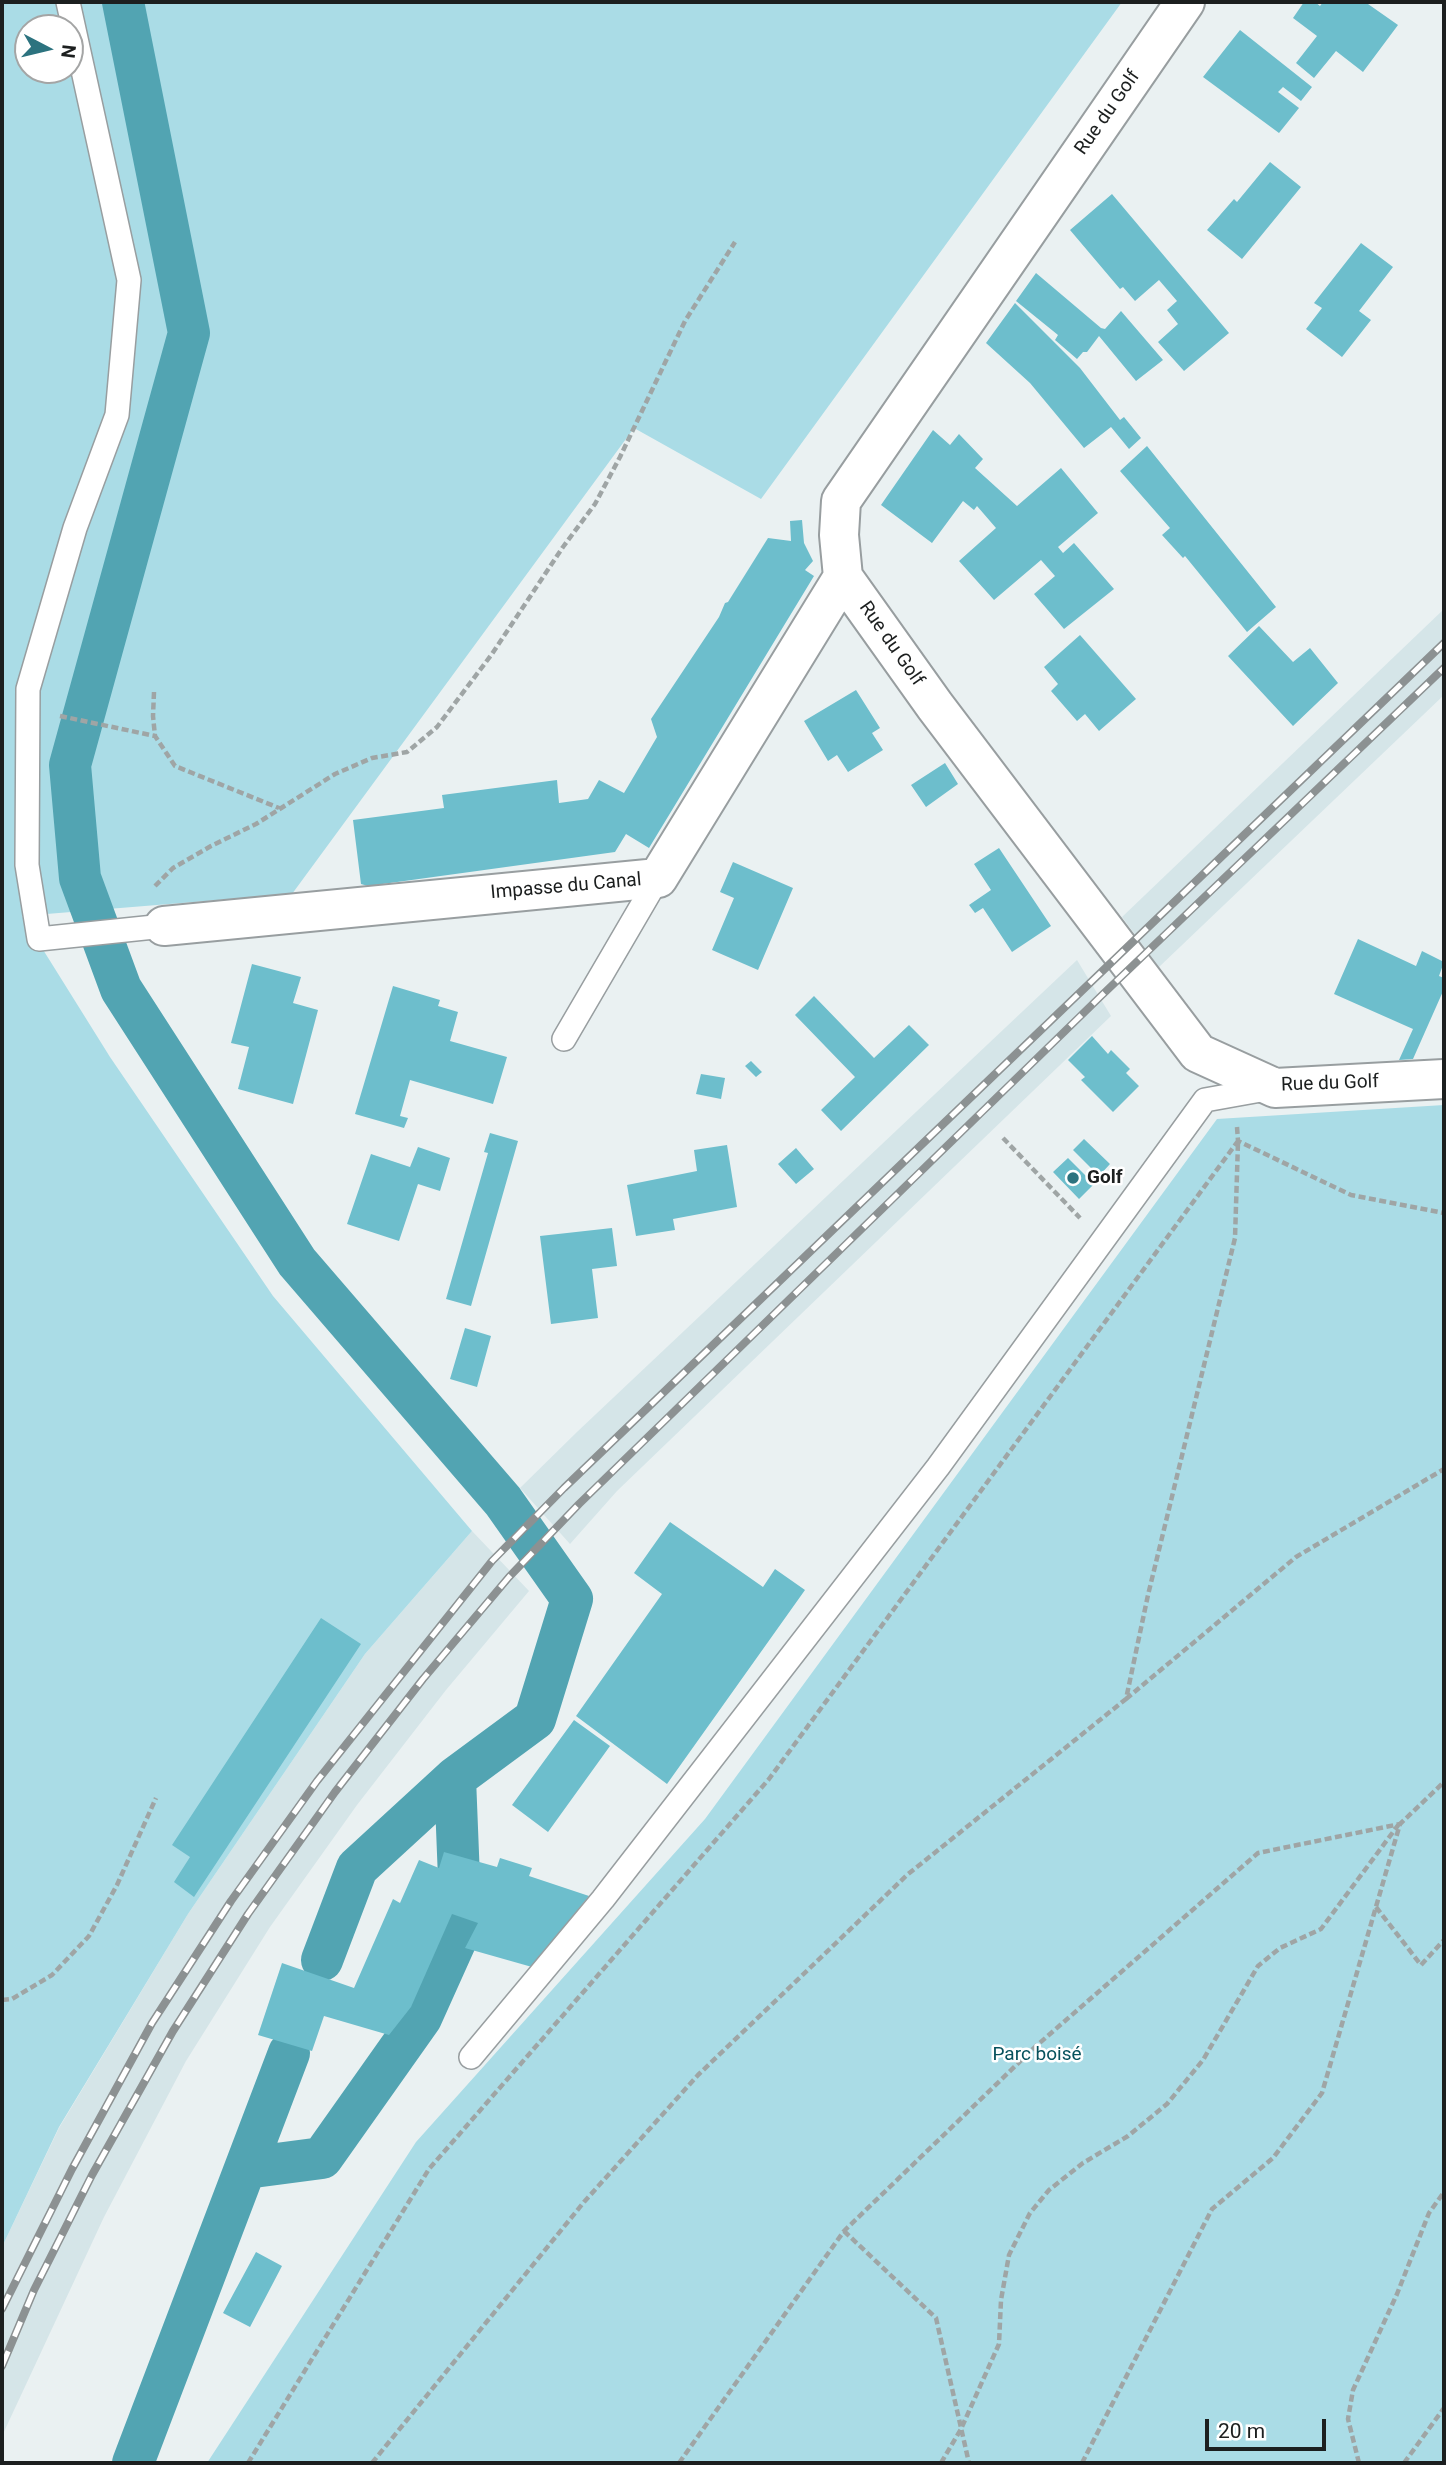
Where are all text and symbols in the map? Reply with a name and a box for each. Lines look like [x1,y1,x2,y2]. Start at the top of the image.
north arrow [14,14,84,84]
text: N [56,43,81,59]
street label: Rue du Golf [1071,66,1145,160]
street label: Rue du Golf [854,597,928,691]
street label: Impasse du Canal [490,869,642,905]
street label: Rue du Golf [1281,1071,1379,1097]
place label: Golf [1087,1167,1123,1189]
marker: Golf [1065,1170,1081,1186]
park label: Parc boisé [992,2044,1082,2066]
scale bar [1208,2406,1329,2450]
text: 20 m [1218,2419,1265,2443]

